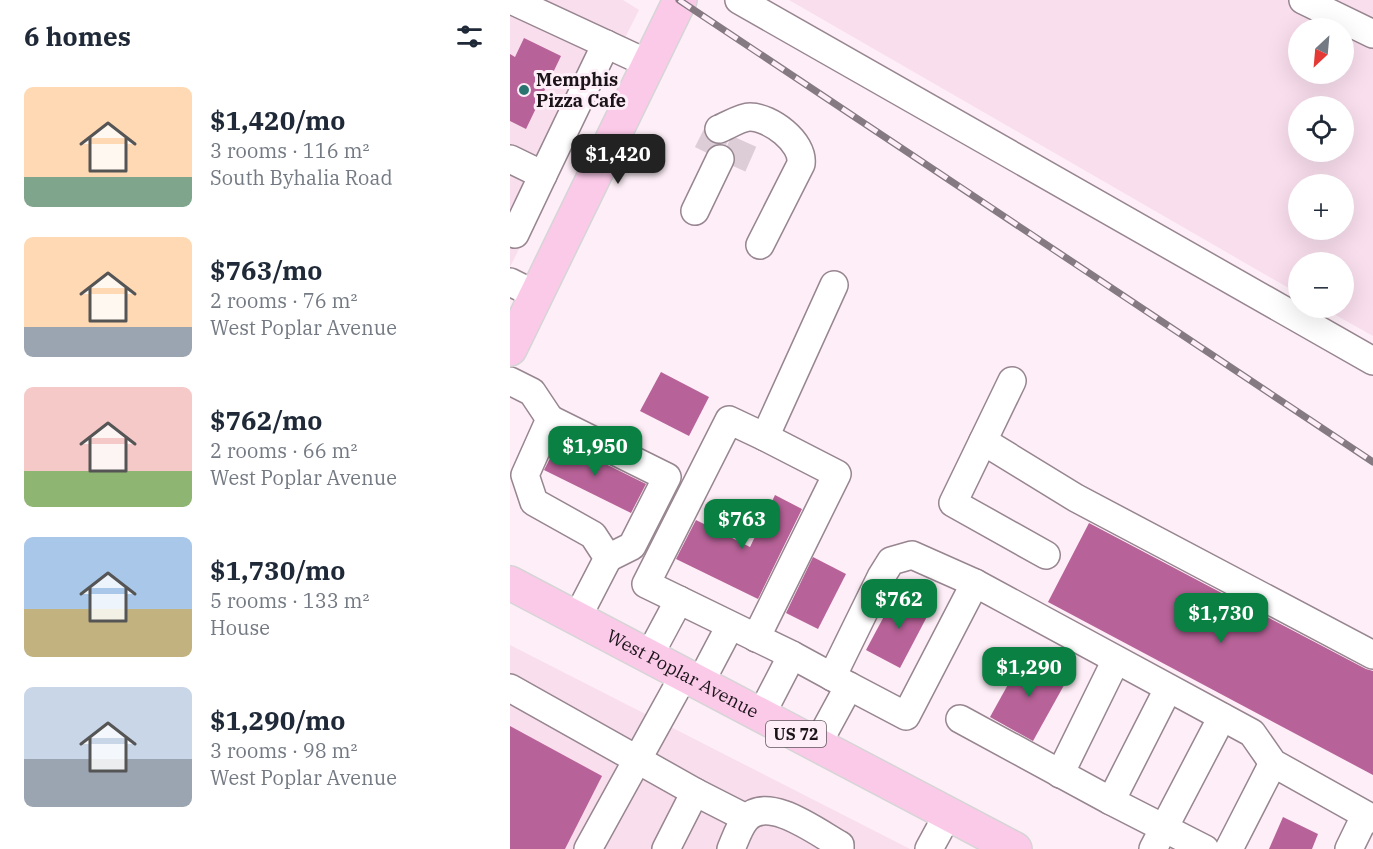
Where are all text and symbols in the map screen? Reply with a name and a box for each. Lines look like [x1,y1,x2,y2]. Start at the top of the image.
north arrow [1288,18,1354,84]
map controls [1288,18,1354,318]
text: 6 homes [24,19,131,53]
icon: filters [453,20,486,53]
place label: Memphis Pizza Cafe [536,68,626,112]
marker: Memphis Pizza Cafe [517,83,531,97]
button: locate [1288,96,1354,162]
text: $1,420/mo [210,103,345,137]
icon: home [72,111,144,183]
pin: $1,420 [569,134,667,185]
text: 3 rooms · 116 m² [210,137,369,164]
text: $1,420 [585,140,651,167]
text: South Byhalia Road [210,164,393,191]
button: + [1288,174,1354,240]
button: − [1288,252,1354,318]
text: $763/mo [210,253,322,287]
icon: home [72,261,144,333]
text: 2 rooms · 76 m² [210,287,357,314]
text: West Poplar Avenue [210,314,397,341]
text: $762/mo [210,403,322,437]
icon: home [72,411,144,483]
pin: $1,950 [546,426,644,477]
text: $1,950 [562,432,628,459]
text: 2 rooms · 66 m² [210,437,357,464]
text: West Poplar Avenue [210,464,397,491]
pin: $763 [706,499,778,550]
text: $763 [718,505,766,532]
text: $1,730/mo [210,553,345,587]
icon: home [72,561,144,633]
pin: $762 [863,579,935,630]
text: $762 [875,585,923,612]
text: 5 rooms · 133 m² [210,587,369,614]
pin: $1,730 [1172,593,1270,644]
text: $1,730 [1188,599,1254,626]
text: House [210,614,270,641]
street label: West Poplar Avenue [603,624,763,723]
pin: $1,290 [980,647,1078,698]
text: $1,290 [996,653,1062,680]
text: $1,290/mo [210,703,345,737]
icon: home [72,711,144,783]
road number: US 72 [766,721,826,747]
text: 3 rooms · 98 m² [210,737,357,764]
text: West Poplar Avenue [210,764,397,791]

